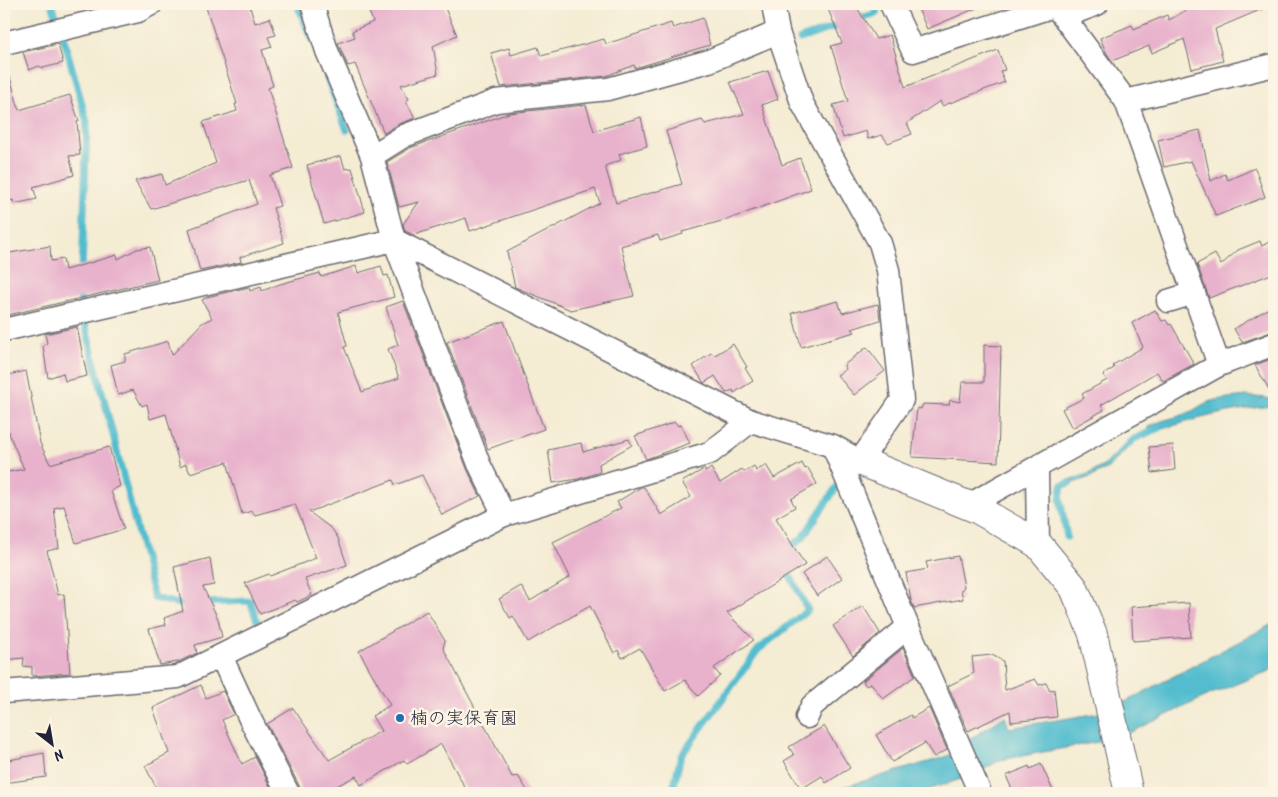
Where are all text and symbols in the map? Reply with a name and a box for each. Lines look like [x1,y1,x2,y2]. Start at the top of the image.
place label: 楠の実保育園 [410,705,518,734]
marker: 楠の実保育園 [394,712,406,724]
north arrow [28,720,78,770]
text: N [49,743,68,766]

